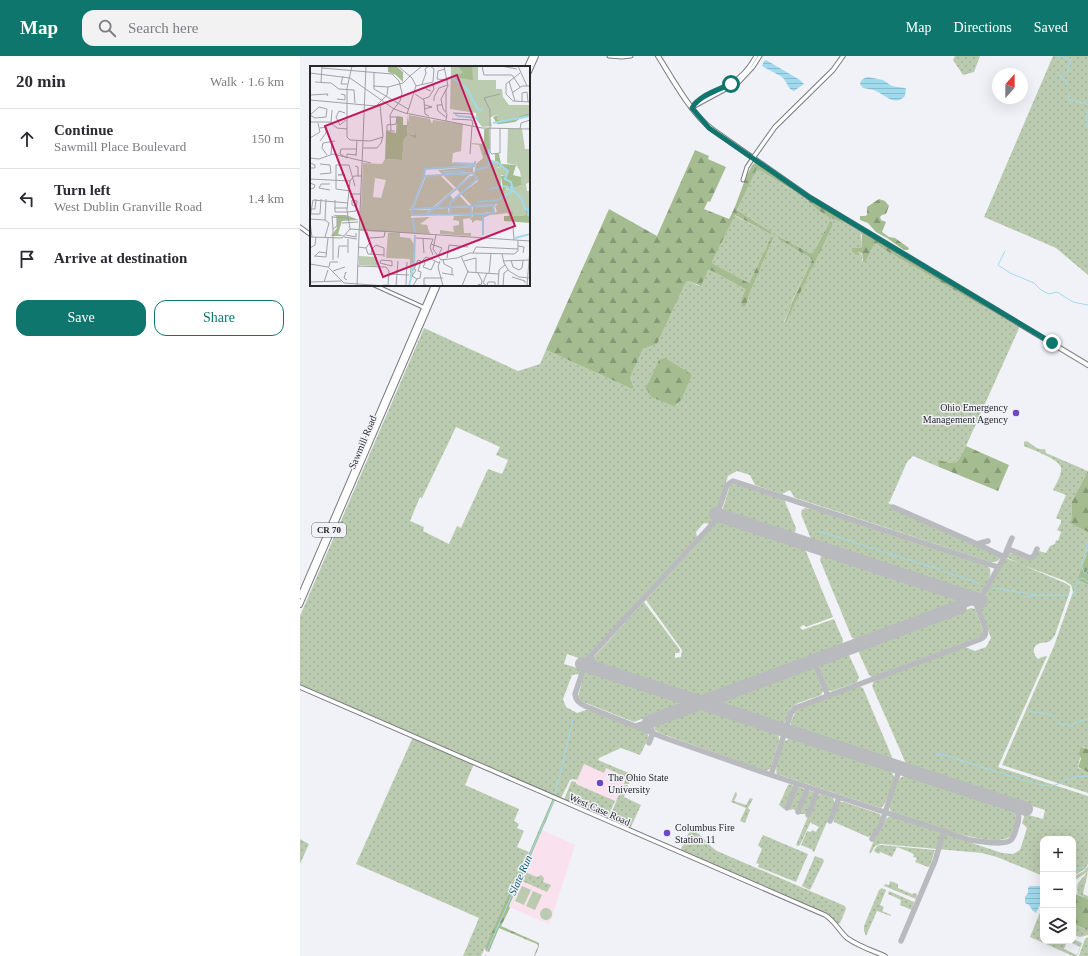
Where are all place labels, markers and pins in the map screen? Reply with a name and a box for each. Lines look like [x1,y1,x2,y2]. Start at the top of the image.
place label: Ohio Emergency Management Agency [923,402,1008,425]
marker: Ohio Emergency Management Agency [1011,408,1021,418]
place label: The Ohio State University [608,772,669,795]
marker: The Ohio State University [595,778,605,788]
place label: Columbus Fire Station 11 [675,822,735,845]
marker: Columbus Fire Station 11 [662,828,672,838]

